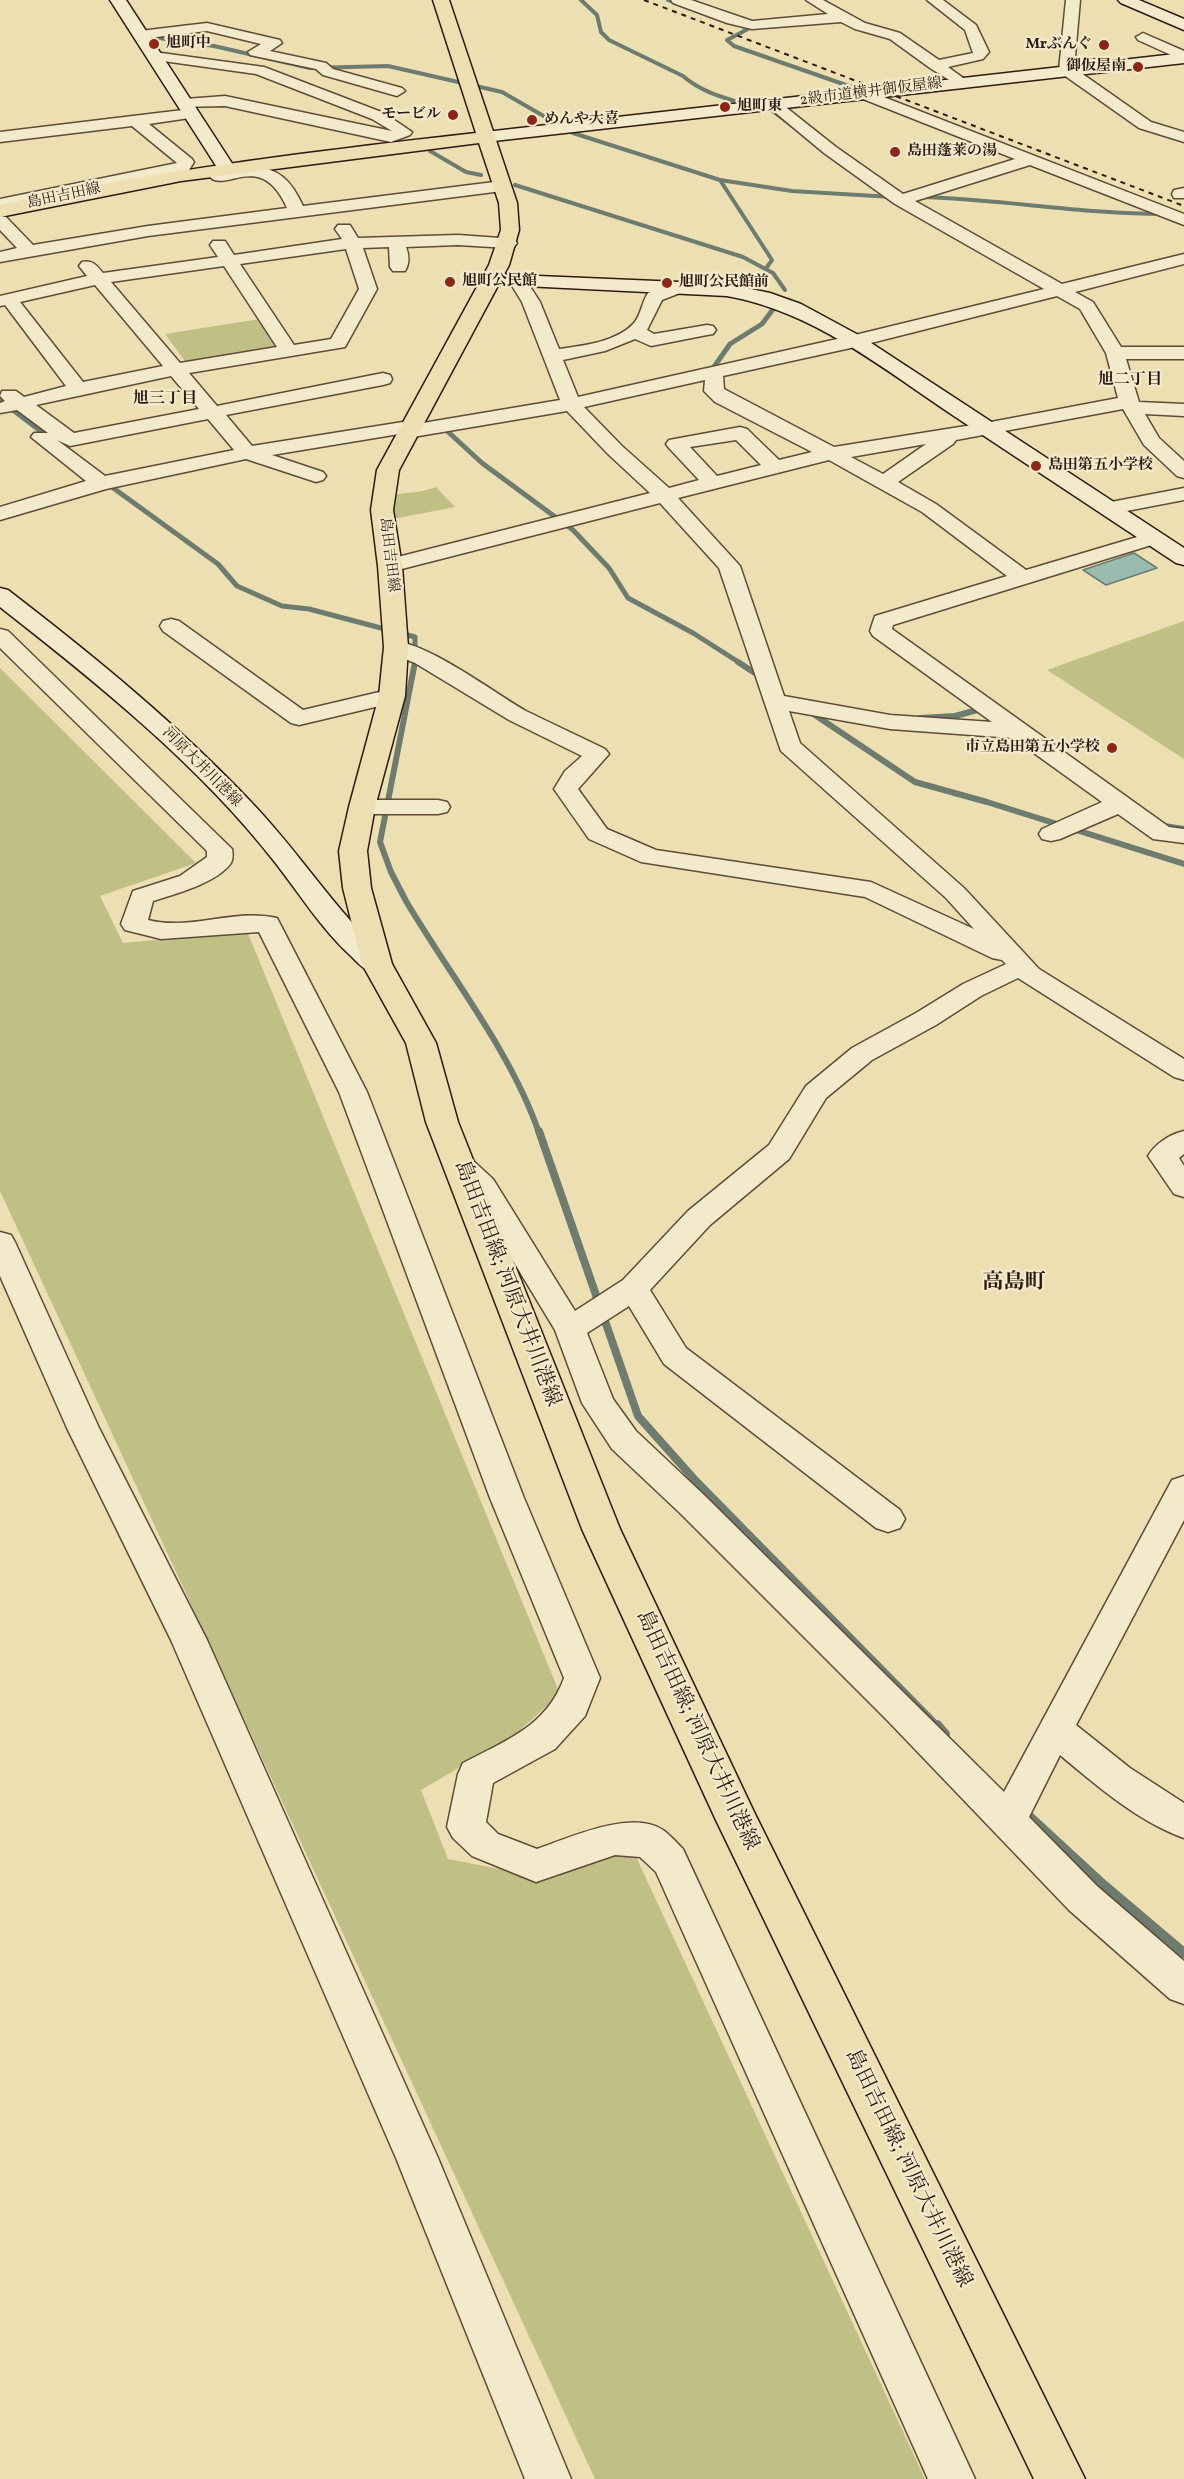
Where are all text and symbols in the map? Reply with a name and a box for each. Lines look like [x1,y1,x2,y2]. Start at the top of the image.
place label: 旭町中 [166,35,211,53]
place label: Mrぶんぐ [1025,36,1092,54]
marker: 旭町中 [147,37,161,51]
marker: Mrぶんぐ [1097,38,1111,52]
place label: 御仮屋南 [1066,58,1126,76]
marker: 御仮屋南 [1131,60,1145,74]
street label: 2級市道横井御仮屋線 [799,75,943,111]
place label: 旭町東 [737,98,782,116]
marker: 旭町東 [718,100,732,114]
place label: モービル [382,106,441,124]
marker: モービル [446,108,460,122]
place label: めんや大喜 [544,111,619,129]
marker: めんや大喜 [525,113,539,127]
place label: 島田蓬莱の湯 [907,143,997,161]
marker: 島田蓬莱の湯 [888,145,902,159]
street label: 島田吉田線 [25,180,103,214]
place label: 旭町公民館 [462,273,537,291]
place label: 旭町公民館前 [679,274,769,292]
marker: 旭町公民館 [443,275,457,289]
marker: 旭町公民館前 [660,276,674,290]
district label: 旭二丁目 [1098,371,1162,391]
district label: 旭三丁目 [133,390,197,410]
place label: 島田第五小学校 [1048,457,1153,475]
marker: 島田第五小学校 [1029,459,1043,473]
street label: 島田吉田線 [374,517,402,593]
street label: 河原大井川港線 [158,725,244,811]
place label: 市立島田第五小学校 [965,739,1100,757]
marker: 市立島田第五小学校 [1105,741,1119,755]
street label: 島田吉田線; 河原大井川港線 [447,1157,565,1411]
district label: 高島町 [983,1271,1045,1297]
street label: 島田吉田線; 河原大井川港線 [629,1607,763,1855]
street label: 島田吉田線; 河原大井川港線 [838,2046,976,2292]

